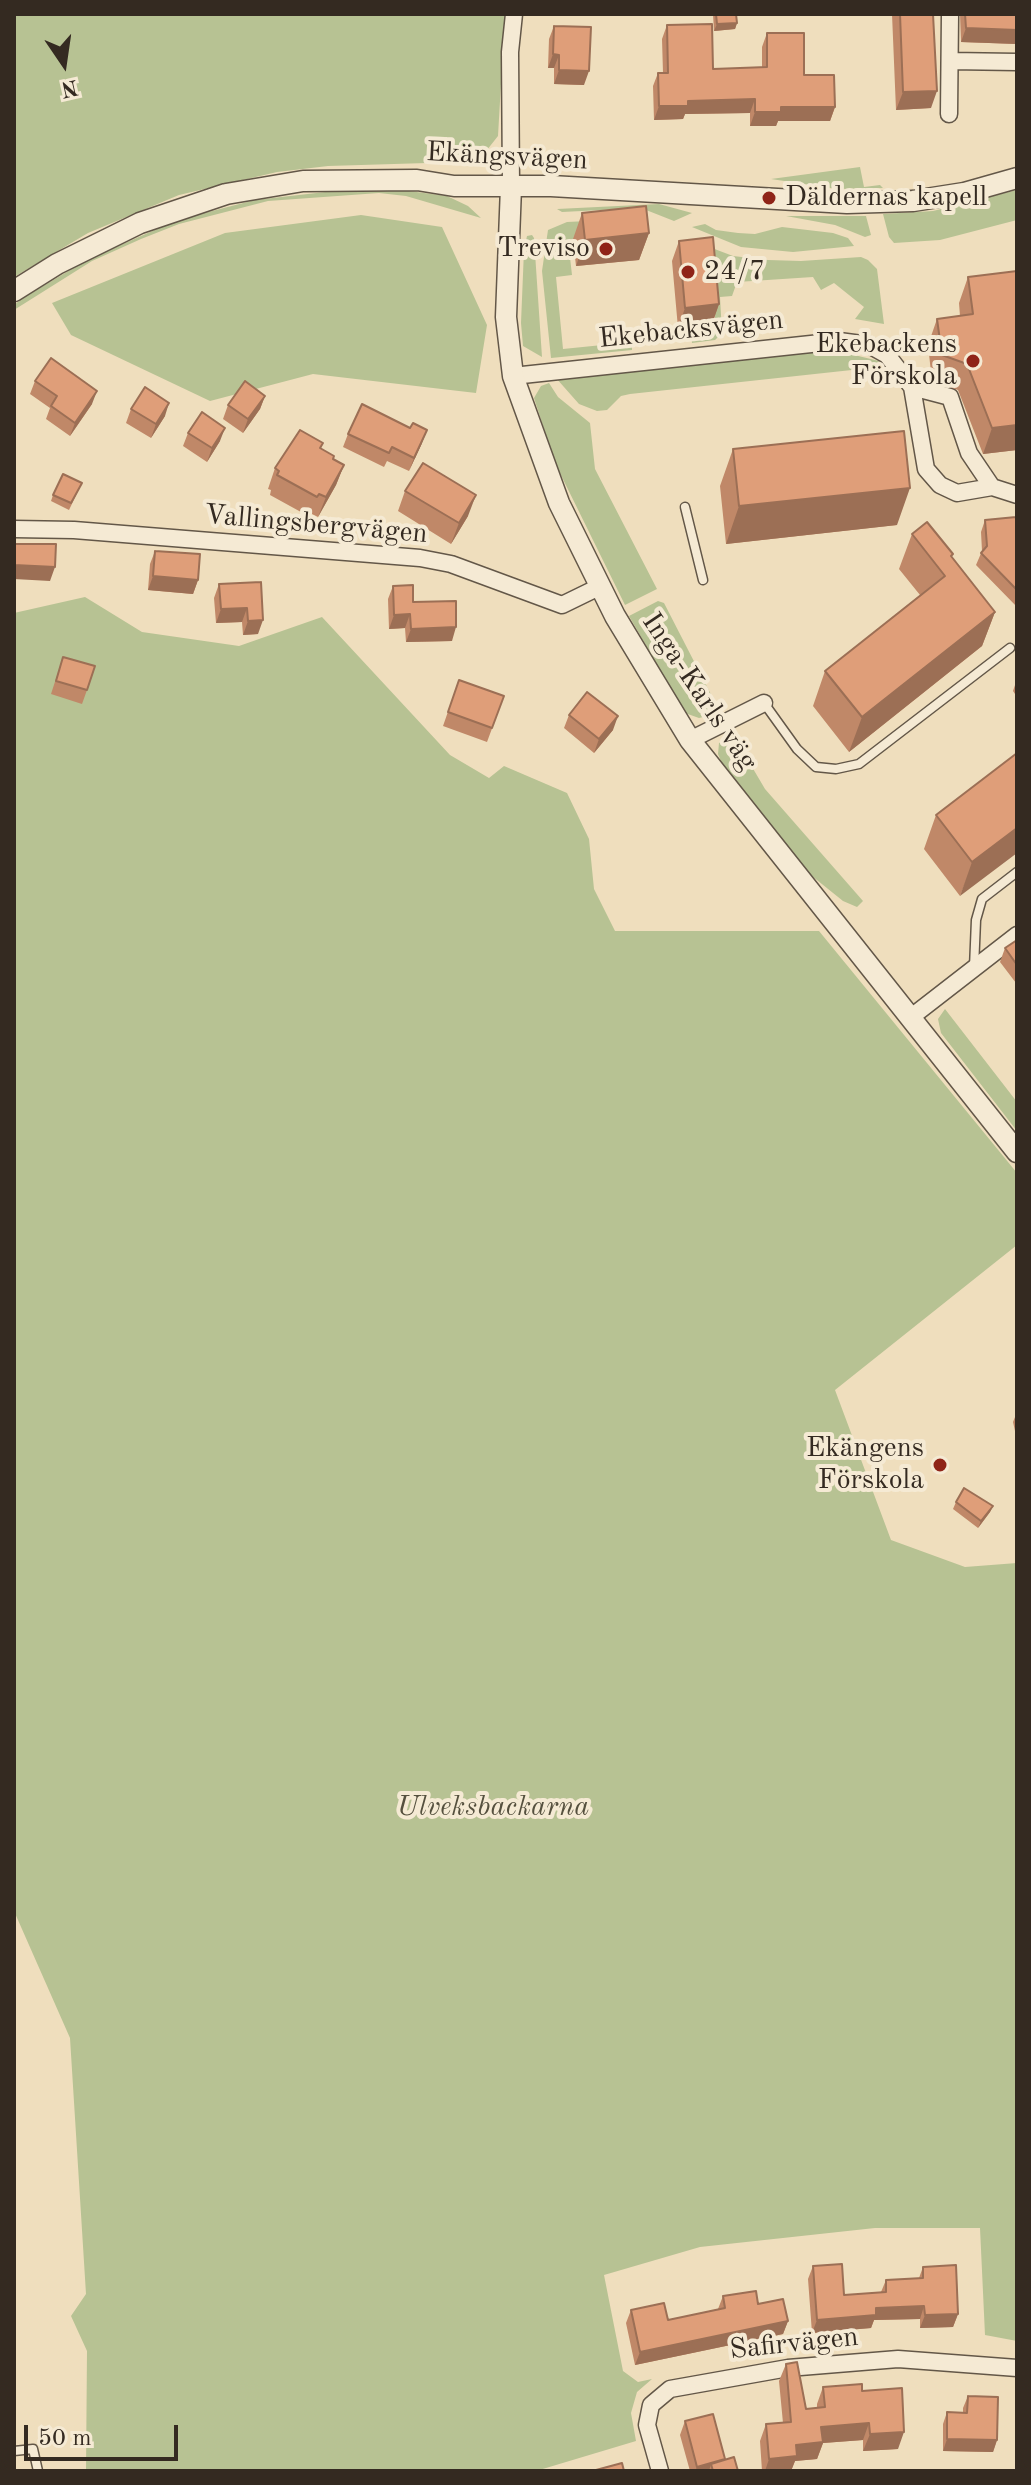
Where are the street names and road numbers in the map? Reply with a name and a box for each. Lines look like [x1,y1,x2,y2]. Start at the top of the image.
street label: Ekängsvägen [425,136,589,178]
street label: Ekebacksvägen [597,304,785,356]
street label: Vallingsbergvägen [203,499,429,551]
street label: Inga-Karls väg [634,607,764,777]
street label: Safirvägen [728,2321,860,2367]

